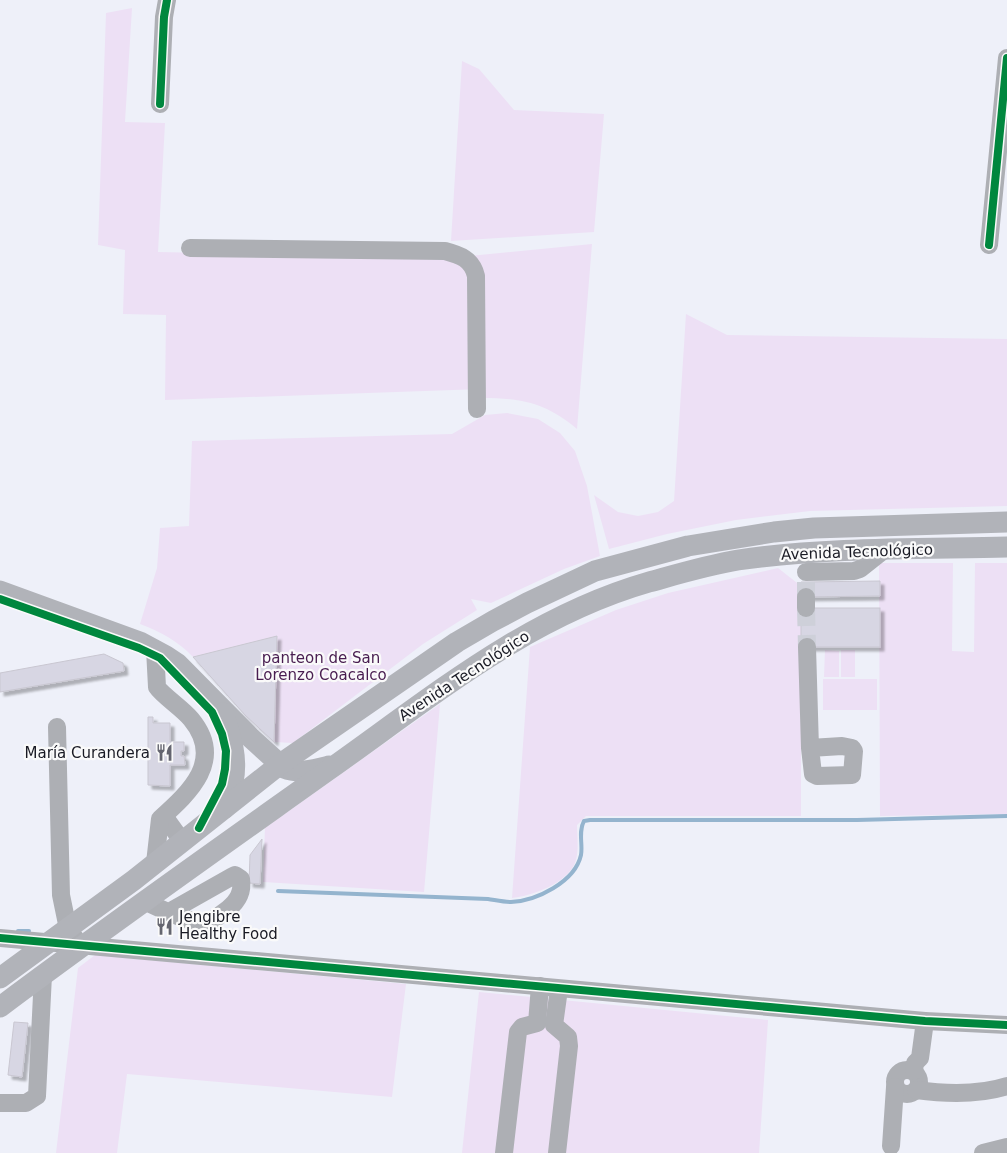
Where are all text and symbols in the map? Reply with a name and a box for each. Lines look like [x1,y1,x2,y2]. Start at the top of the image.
street label: Avenida Tecnológico [781,540,933,564]
street label: Avenida Tecnológico [395,627,533,725]
park label: panteon de San Lorenzo Coacalco [255,649,387,684]
restaurant icon: María Curandera [154,743,174,763]
place label: María Curandera [25,744,150,762]
place label: Jengibre Healthy Food [178,908,278,943]
restaurant icon: Jengibre Healthy Food [155,916,175,936]

